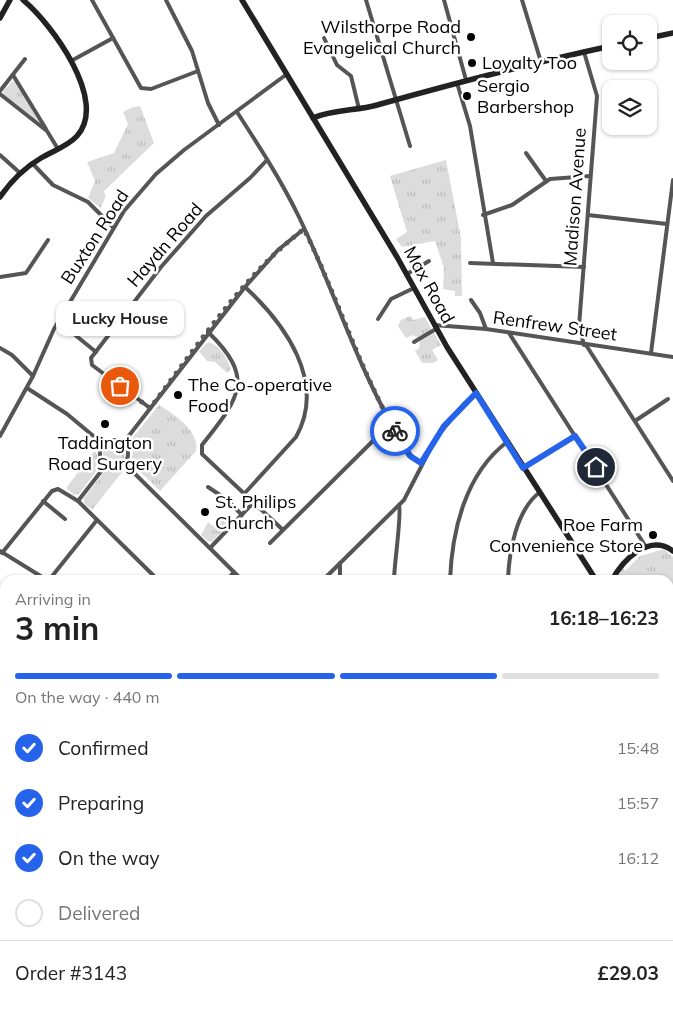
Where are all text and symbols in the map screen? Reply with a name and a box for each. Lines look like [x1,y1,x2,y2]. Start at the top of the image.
place label: Wilsthorpe Road Evangelical Church [303,15,461,59]
map controls [602,15,657,135]
button: locate [602,15,657,70]
marker: Wilsthorpe Road Evangelical Church [465,31,477,43]
place label: Loyalty Too [482,51,577,74]
marker: Loyalty Too [466,57,478,69]
place label: Sergio Barbershop [477,74,574,118]
button: layers [602,80,657,135]
marker: Sergio Barbershop [461,90,473,102]
street label: Madison Avenue [558,127,591,267]
street label: Buxton Road [55,185,134,288]
street label: Haydn Road [122,198,207,292]
street label: Max Road [399,242,460,327]
callout: Lucky House [56,301,184,336]
street label: Renfrew Street [492,305,619,346]
text: Lucky House [72,308,168,328]
pin [99,365,141,407]
icon: bag [106,372,134,400]
place label: The Co-operative Food [188,373,332,417]
marker: The Co-operative Food [172,389,184,401]
courier [370,406,420,456]
icon: bike [381,417,409,445]
marker: Taddington Road Surgery [99,418,111,430]
place label: Taddington Road Surgery [48,431,163,475]
pin [575,446,617,488]
icon: home [582,453,610,481]
place label: St. Philips Church [215,490,296,534]
marker: St. Philips Church [199,506,211,518]
place label: Roe Farm Convenience Store [489,513,643,557]
marker: Roe Farm Convenience Store [647,529,659,541]
text: Arriving in [15,589,91,609]
text: 16:18–16:23 [549,606,659,630]
text: 3 min [15,608,99,648]
text: On the way · 440 m [15,687,160,707]
icon: check [15,734,43,762]
text: Confirmed [58,736,149,760]
text: 15:48 [617,738,659,758]
icon: check [15,789,43,817]
text: Preparing [58,791,144,815]
text: 15:57 [617,793,659,813]
icon: check [15,844,43,872]
text: On the way [58,846,160,870]
text: 16:12 [617,848,659,868]
text: Delivered [58,901,140,925]
text: Order #3143 [15,961,127,985]
text: £29.03 [597,961,659,985]

